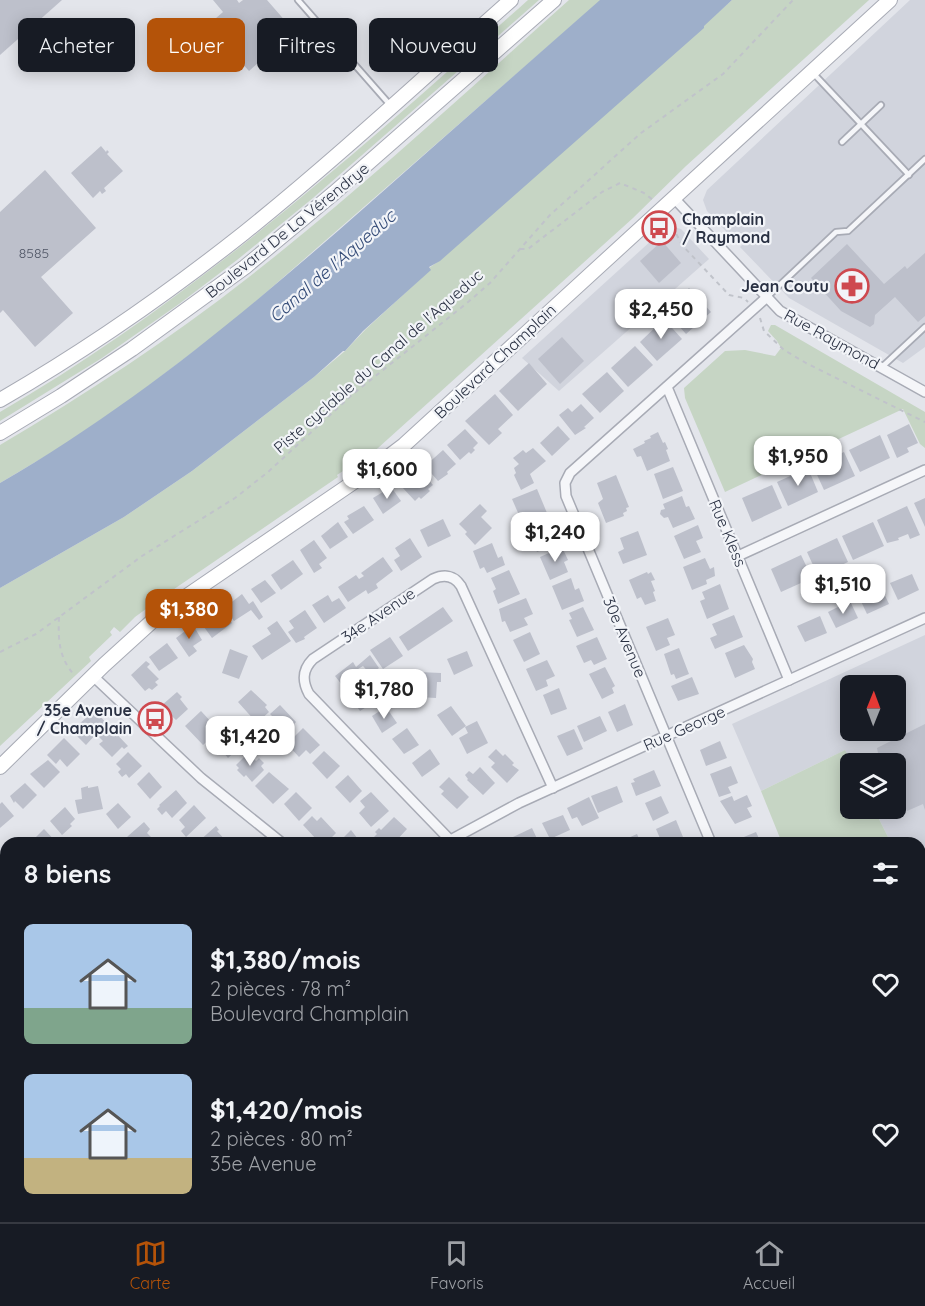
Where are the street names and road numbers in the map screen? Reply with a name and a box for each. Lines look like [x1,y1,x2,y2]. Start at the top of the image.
street label: Boulevard De La Vérendrye [201,158,373,302]
street label: Piste cyclable du Canal de l'Aqueduc [269,265,487,457]
street label: Boulevard Champlain [430,299,560,423]
street label: Rue Raymond [781,305,883,373]
street label: Rue Kless [705,496,751,570]
street label: 34e Avenue [337,583,419,647]
street label: 30e Avenue [599,593,651,681]
street label: Rue George [640,701,728,755]

